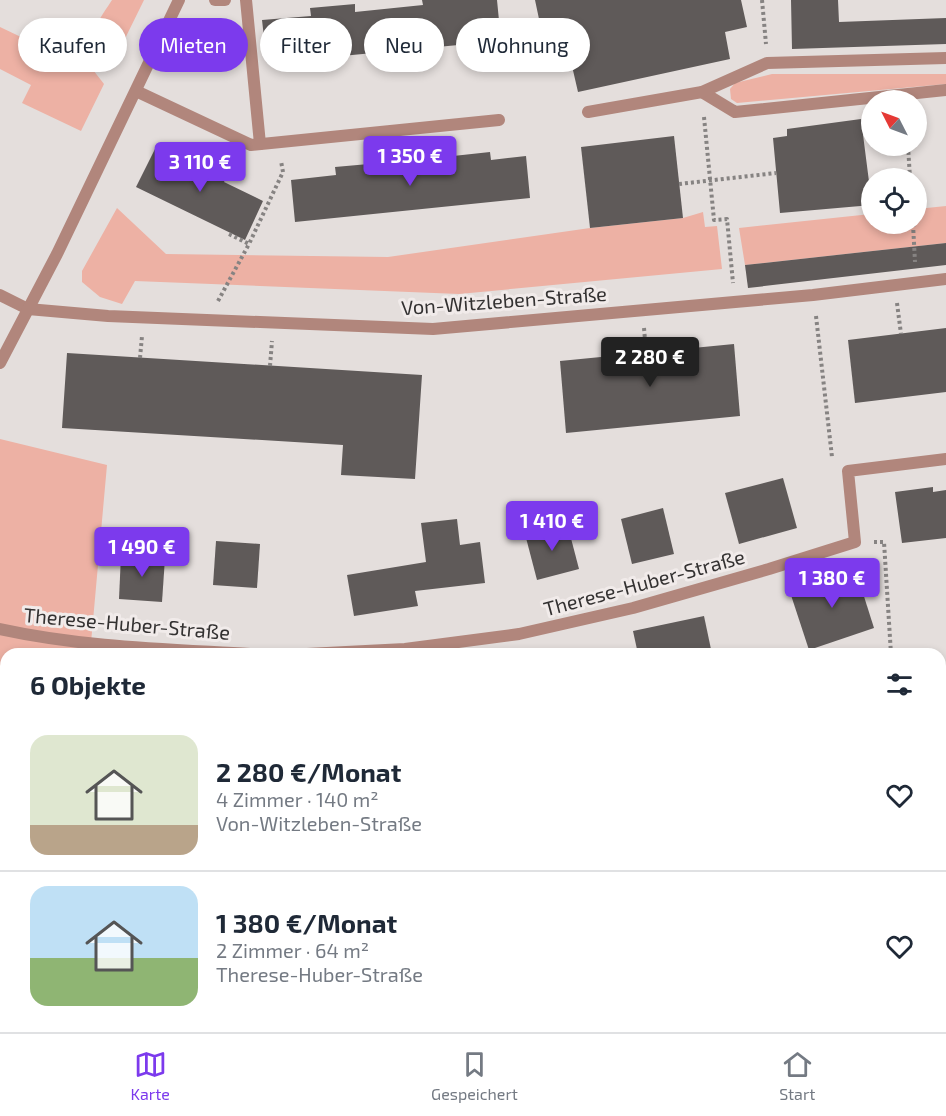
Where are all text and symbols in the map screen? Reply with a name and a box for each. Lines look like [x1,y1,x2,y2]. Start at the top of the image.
chip: Kaufen [18,18,127,72]
chip: Mieten [139,18,248,72]
chip: Filter [260,18,352,72]
chip: Neu [364,18,444,72]
chip: Wohnung [456,18,590,72]
north arrow [861,90,927,156]
map controls [861,90,927,234]
pin: 1 350 € [355,136,465,187]
pin: 3 110 € [145,142,255,193]
text: 1 350 € [377,143,443,167]
text: 3 110 € [169,149,231,173]
button: locate [861,168,927,234]
street label: Von-Witzleben-Straße [400,281,608,319]
pin: 2 280 € [595,337,705,388]
text: 2 280 € [615,344,685,368]
pin: 1 410 € [497,501,607,552]
text: 1 410 € [520,508,584,532]
pin: 1 490 € [87,527,197,578]
text: 1 490 € [108,534,176,558]
street label: Therese-Huber-Straße [541,544,747,620]
pin: 1 380 € [777,558,887,609]
text: 1 380 € [799,565,865,589]
street label: Therese-Huber-Straße [23,602,231,644]
icon: filters [883,668,916,701]
text: 6 Objekte [30,669,146,700]
text: 2 280 €/Monat [216,756,401,787]
icon: home [78,759,150,831]
icon: heart [883,779,916,812]
text: 4 Zimmer · 140 m² [216,787,379,811]
text: Von-Witzleben-Straße [216,811,422,835]
text: 1 380 €/Monat [216,907,397,938]
icon: home [78,910,150,982]
icon: heart [883,930,916,963]
text: 2 Zimmer · 64 m² [216,938,369,962]
text: Therese-Huber-Straße [216,962,423,986]
tab: Karte [131,1048,170,1103]
tab: Gespeichert [431,1048,518,1103]
tab: Start [779,1048,815,1103]

